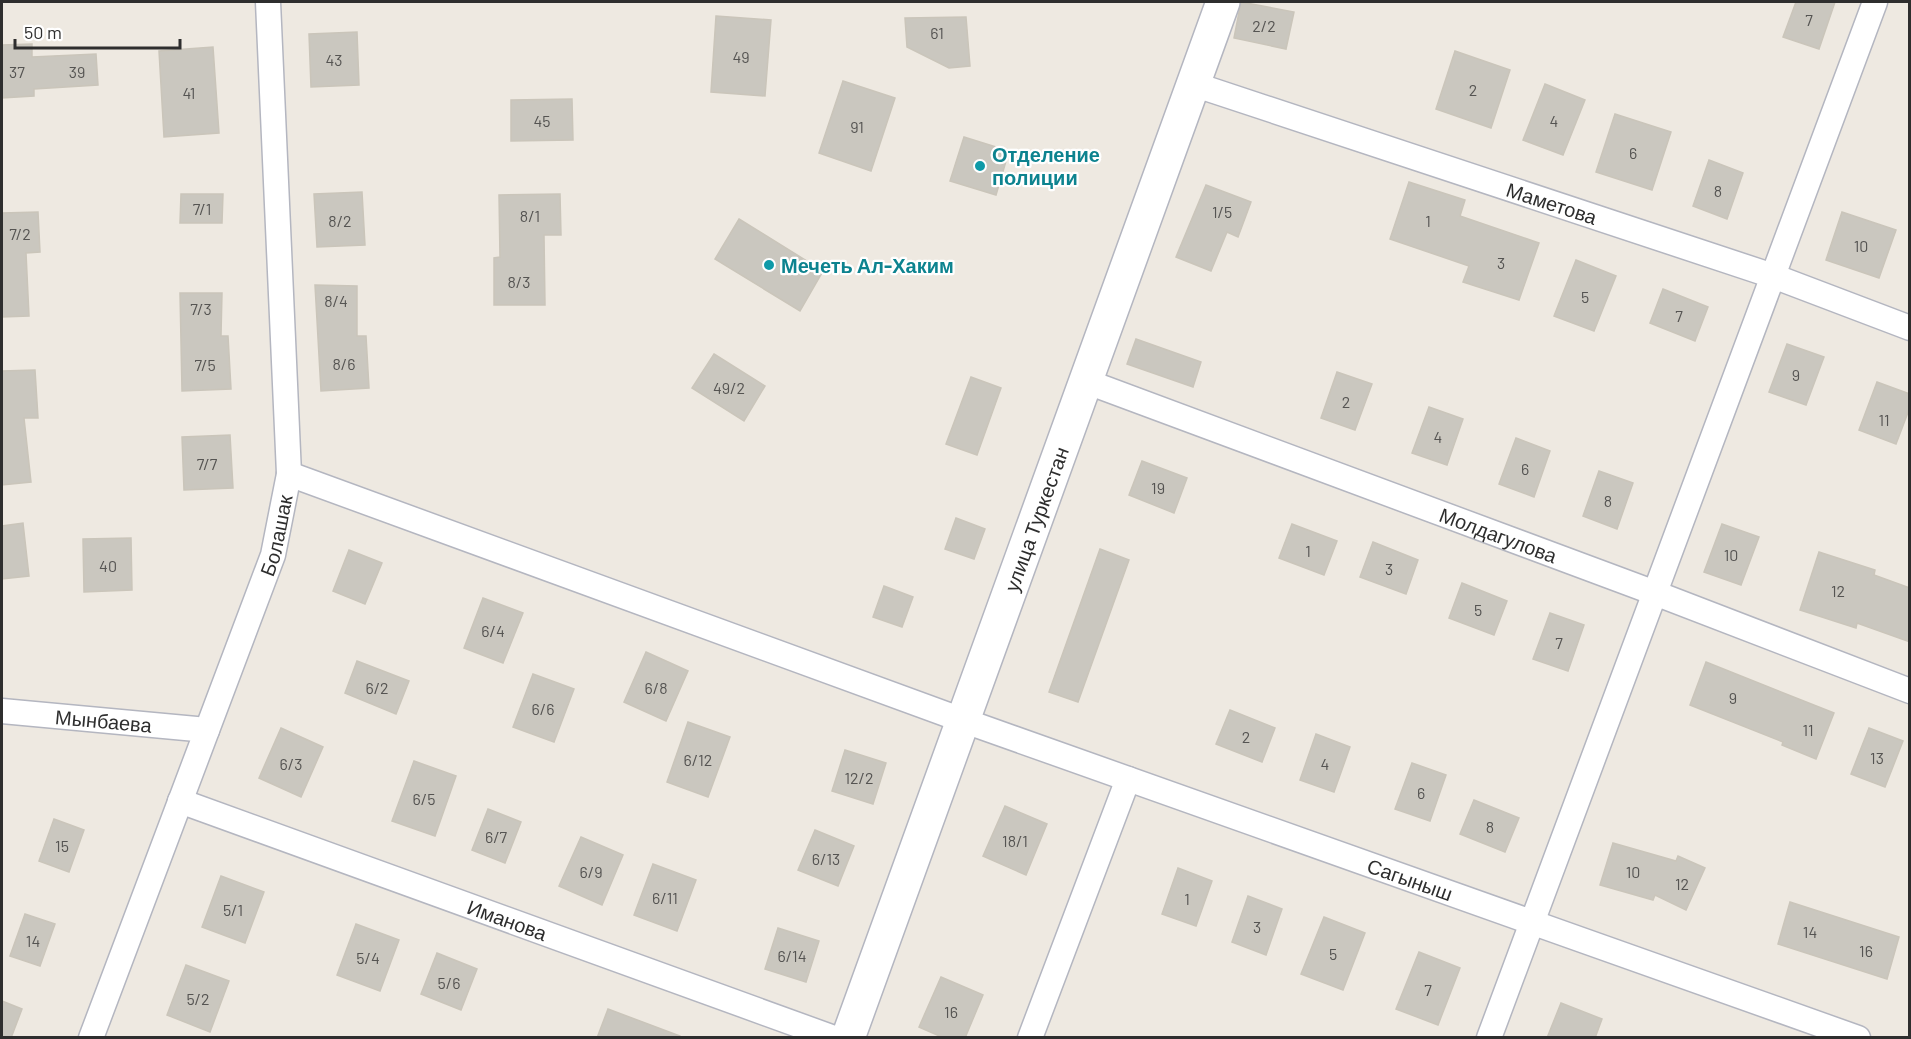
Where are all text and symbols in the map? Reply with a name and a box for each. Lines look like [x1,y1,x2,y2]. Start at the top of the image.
house number: 7 [1805,10,1813,29]
scale bar [15,12,180,50]
house number: 2/2 [1252,16,1276,35]
text: 50 m [24,21,62,43]
house number: 61 [930,23,944,42]
house number: 49 [732,47,750,66]
house number: 43 [325,50,343,69]
house number: 37 [9,62,25,81]
house number: 39 [69,62,85,81]
house number: 2 [1469,80,1477,99]
house number: 41 [183,83,195,102]
house number: 45 [533,111,551,130]
house number: 4 [1550,111,1558,130]
house number: 91 [850,117,864,136]
place label: Отделение полиции [992,142,1100,189]
house number: 6 [1629,143,1637,162]
marker: Отделение полиции [973,159,987,173]
street label: Маметова [1504,177,1601,229]
house number: 8 [1714,181,1722,200]
house number: 7/1 [193,199,211,218]
house number: 1/5 [1212,202,1232,221]
house number: 8/1 [520,206,540,225]
house number: 8/2 [328,211,352,230]
house number: 1 [1425,211,1431,230]
house number: 7/2 [9,224,31,243]
house number: 10 [1854,236,1868,255]
place label: Мечеть Ал-Хаким [781,253,954,277]
house number: 3 [1497,253,1505,272]
marker: Мечеть Ал-Хаким [762,258,776,272]
house number: 8/3 [508,272,530,291]
house number: 5 [1581,287,1589,306]
house number: 8/4 [324,291,348,310]
house number: 7/3 [190,299,212,318]
house number: 7 [1675,306,1683,325]
house number: 8/6 [333,354,355,373]
house number: 7/5 [194,355,216,374]
house number: 9 [1792,365,1800,384]
house number: 49/2 [713,378,745,397]
house number: 2 [1342,392,1350,411]
house number: 11 [1878,410,1890,429]
house number: 4 [1434,427,1442,446]
street label: улица Туркестан [999,443,1073,595]
house number: 7/7 [197,454,218,473]
house number: 6 [1521,459,1529,478]
house number: 19 [1151,478,1165,497]
house number: 8 [1604,491,1612,510]
street label: Болашак [254,492,297,579]
street label: Молдагулова [1436,502,1561,568]
house number: 1 [1305,541,1311,560]
house number: 10 [1724,545,1738,564]
house number: 40 [99,556,117,575]
house number: 3 [1385,559,1393,578]
house number: 12 [1831,581,1845,600]
house number: 5 [1474,600,1482,619]
house number: 6/4 [481,621,505,640]
house number: 7 [1555,633,1563,652]
house number: 6/2 [365,678,389,697]
house number: 6/8 [645,678,667,697]
house number: 9 [1729,688,1737,707]
house number: 6/6 [532,699,554,718]
street label: Мынбаева [54,704,154,737]
house number: 11 [1802,720,1814,739]
house number: 2 [1242,727,1250,746]
house number: 13 [1870,748,1884,767]
house number: 6/12 [684,750,712,769]
house number: 6/3 [280,754,302,773]
house number: 4 [1321,754,1329,773]
house number: 12/2 [844,768,874,787]
house number: 6 [1417,783,1425,802]
house number: 6/5 [413,789,435,808]
house number: 8 [1486,817,1494,836]
house number: 6/7 [485,827,508,846]
house number: 18/1 [1002,831,1028,850]
house number: 15 [55,836,69,855]
house number: 6/13 [812,849,840,868]
street label: Сагыныш [1364,853,1456,905]
house number: 6/9 [580,862,602,881]
house number: 10 [1626,862,1640,881]
house number: 12 [1675,874,1689,893]
house number: 6/11 [652,888,678,907]
house number: 1 [1184,889,1190,908]
street label: Иманова [464,894,551,945]
house number: 5/1 [223,900,243,919]
house number: 3 [1253,917,1261,936]
house number: 14 [1803,922,1817,941]
house number: 14 [26,931,40,950]
house number: 16 [1859,941,1873,960]
house number: 5 [1329,944,1337,963]
house number: 6/14 [777,946,807,965]
house number: 5/4 [356,948,380,967]
house number: 5/6 [438,973,460,992]
house number: 7 [1424,980,1432,999]
house number: 5/2 [186,989,210,1008]
house number: 16 [944,1002,958,1021]

